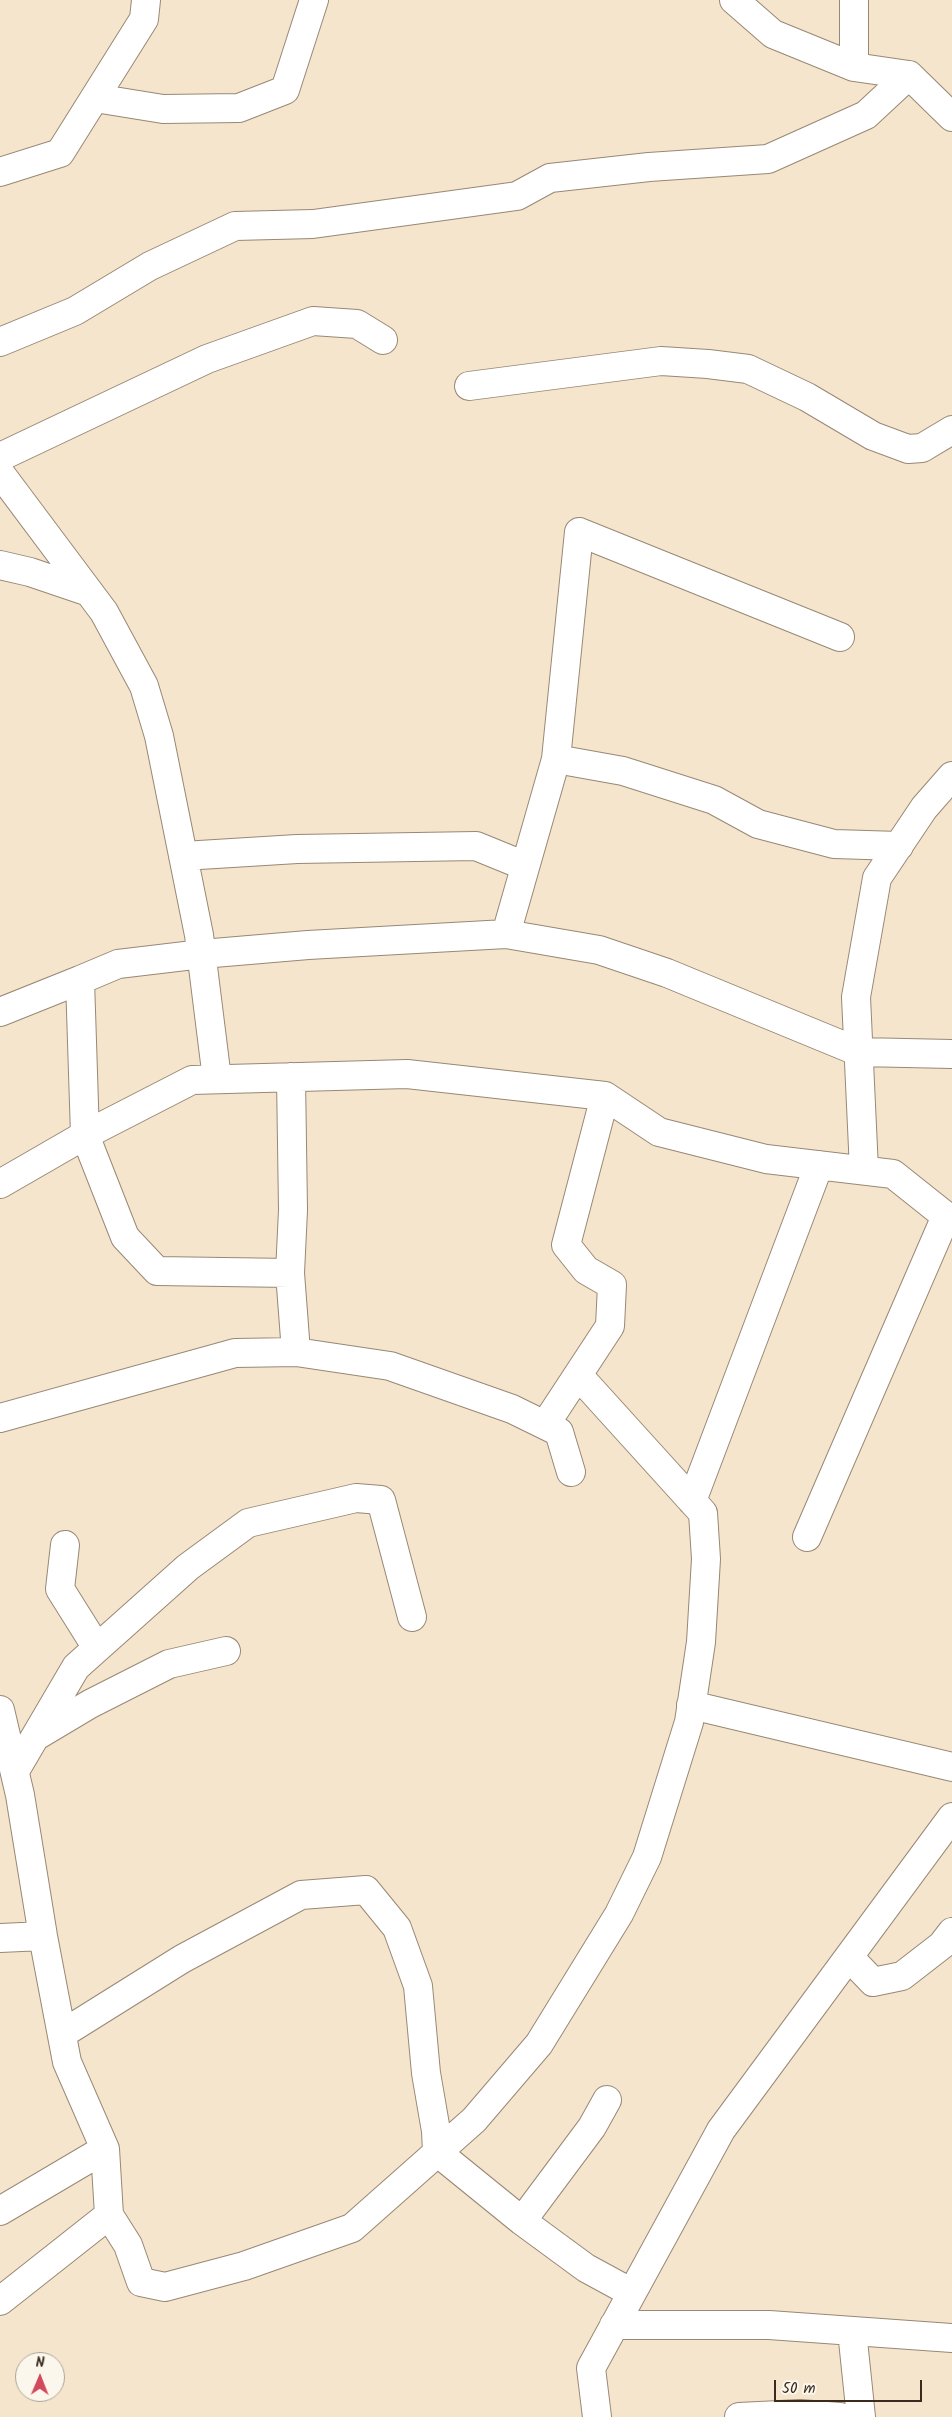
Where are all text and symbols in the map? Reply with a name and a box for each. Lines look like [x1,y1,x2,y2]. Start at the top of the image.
north arrow [15,2352,65,2402]
text: N [36,2352,45,2374]
scale bar [777,2370,924,2402]
text: 50 m [782,2377,816,2401]

